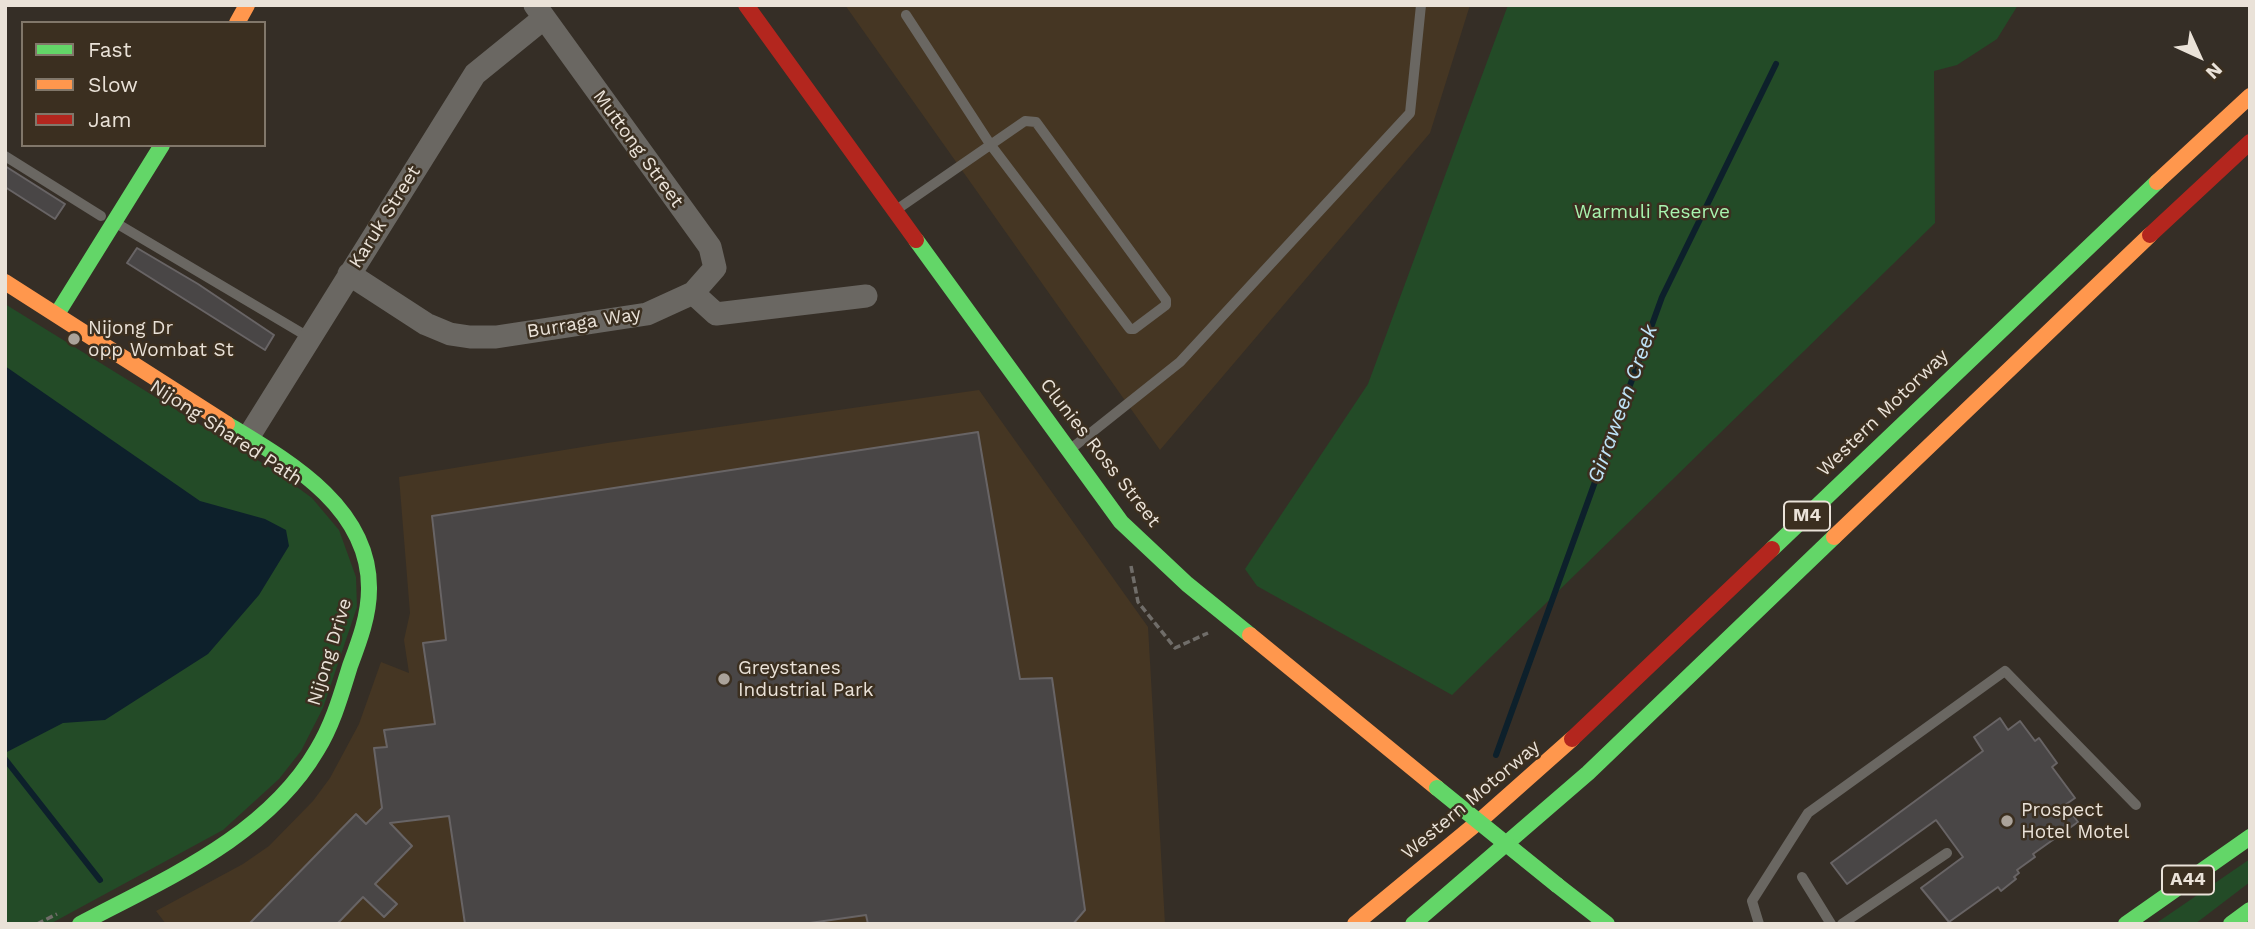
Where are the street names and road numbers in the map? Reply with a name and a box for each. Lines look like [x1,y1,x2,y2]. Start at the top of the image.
street label: Muttong Street [588,86,688,212]
street label: Karuk Street [344,161,426,273]
street label: Burraga Way [525,303,643,343]
street label: Western Motorway [1813,345,1953,481]
street label: Clunies Ross Street [1035,374,1165,532]
street label: Nijong Shared Path [146,375,306,491]
road number: M4 [1784,502,1830,530]
street label: Nijong Drive [303,596,357,708]
street label: Western Motorway [1397,735,1545,865]
road number: A44 [2162,866,2214,894]

